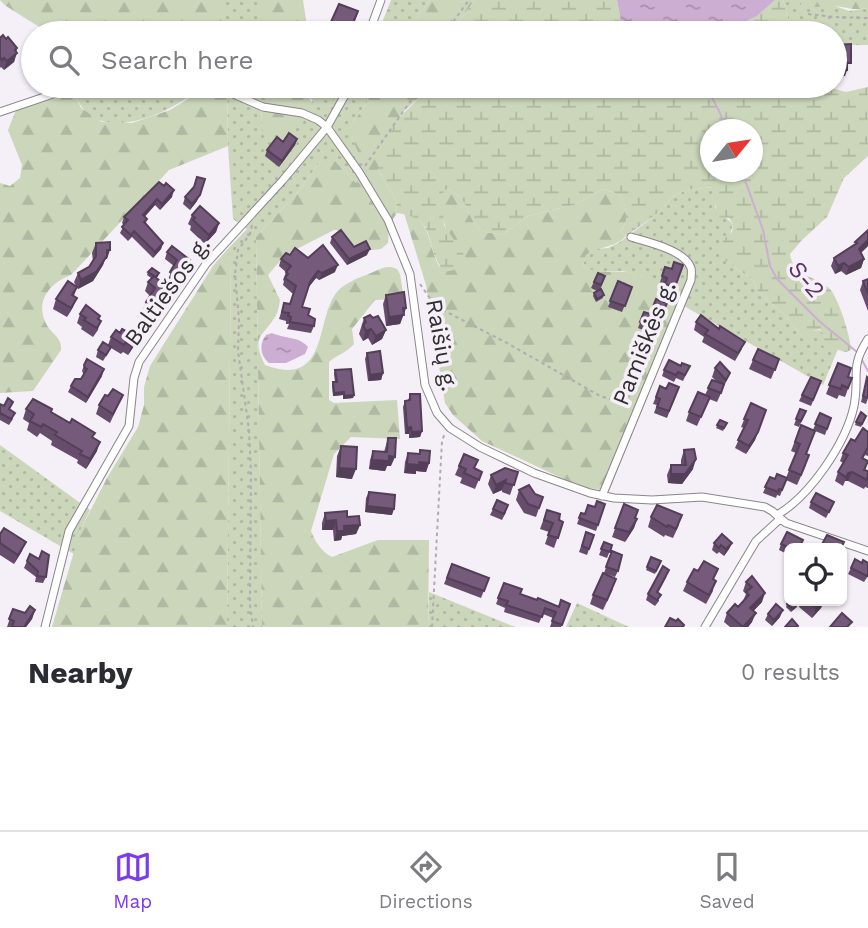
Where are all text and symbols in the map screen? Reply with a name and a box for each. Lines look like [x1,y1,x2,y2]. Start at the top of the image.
search box [21,21,847,98]
icon: search [45,41,83,79]
text: Search here [101,45,253,75]
north arrow [700,119,763,182]
street label: Baltiešos g. [119,232,216,351]
water label: S-2 [782,255,830,303]
street label: Pamiškės g. [607,277,682,409]
street label: Raišių g. [420,297,463,393]
map controls [784,543,847,606]
button: locate [784,543,847,606]
text: Nearby [28,655,133,690]
text: 0 results [741,659,840,686]
tab: Map [113,848,152,913]
tab: Directions [379,848,473,913]
tab: Saved [699,848,755,913]

